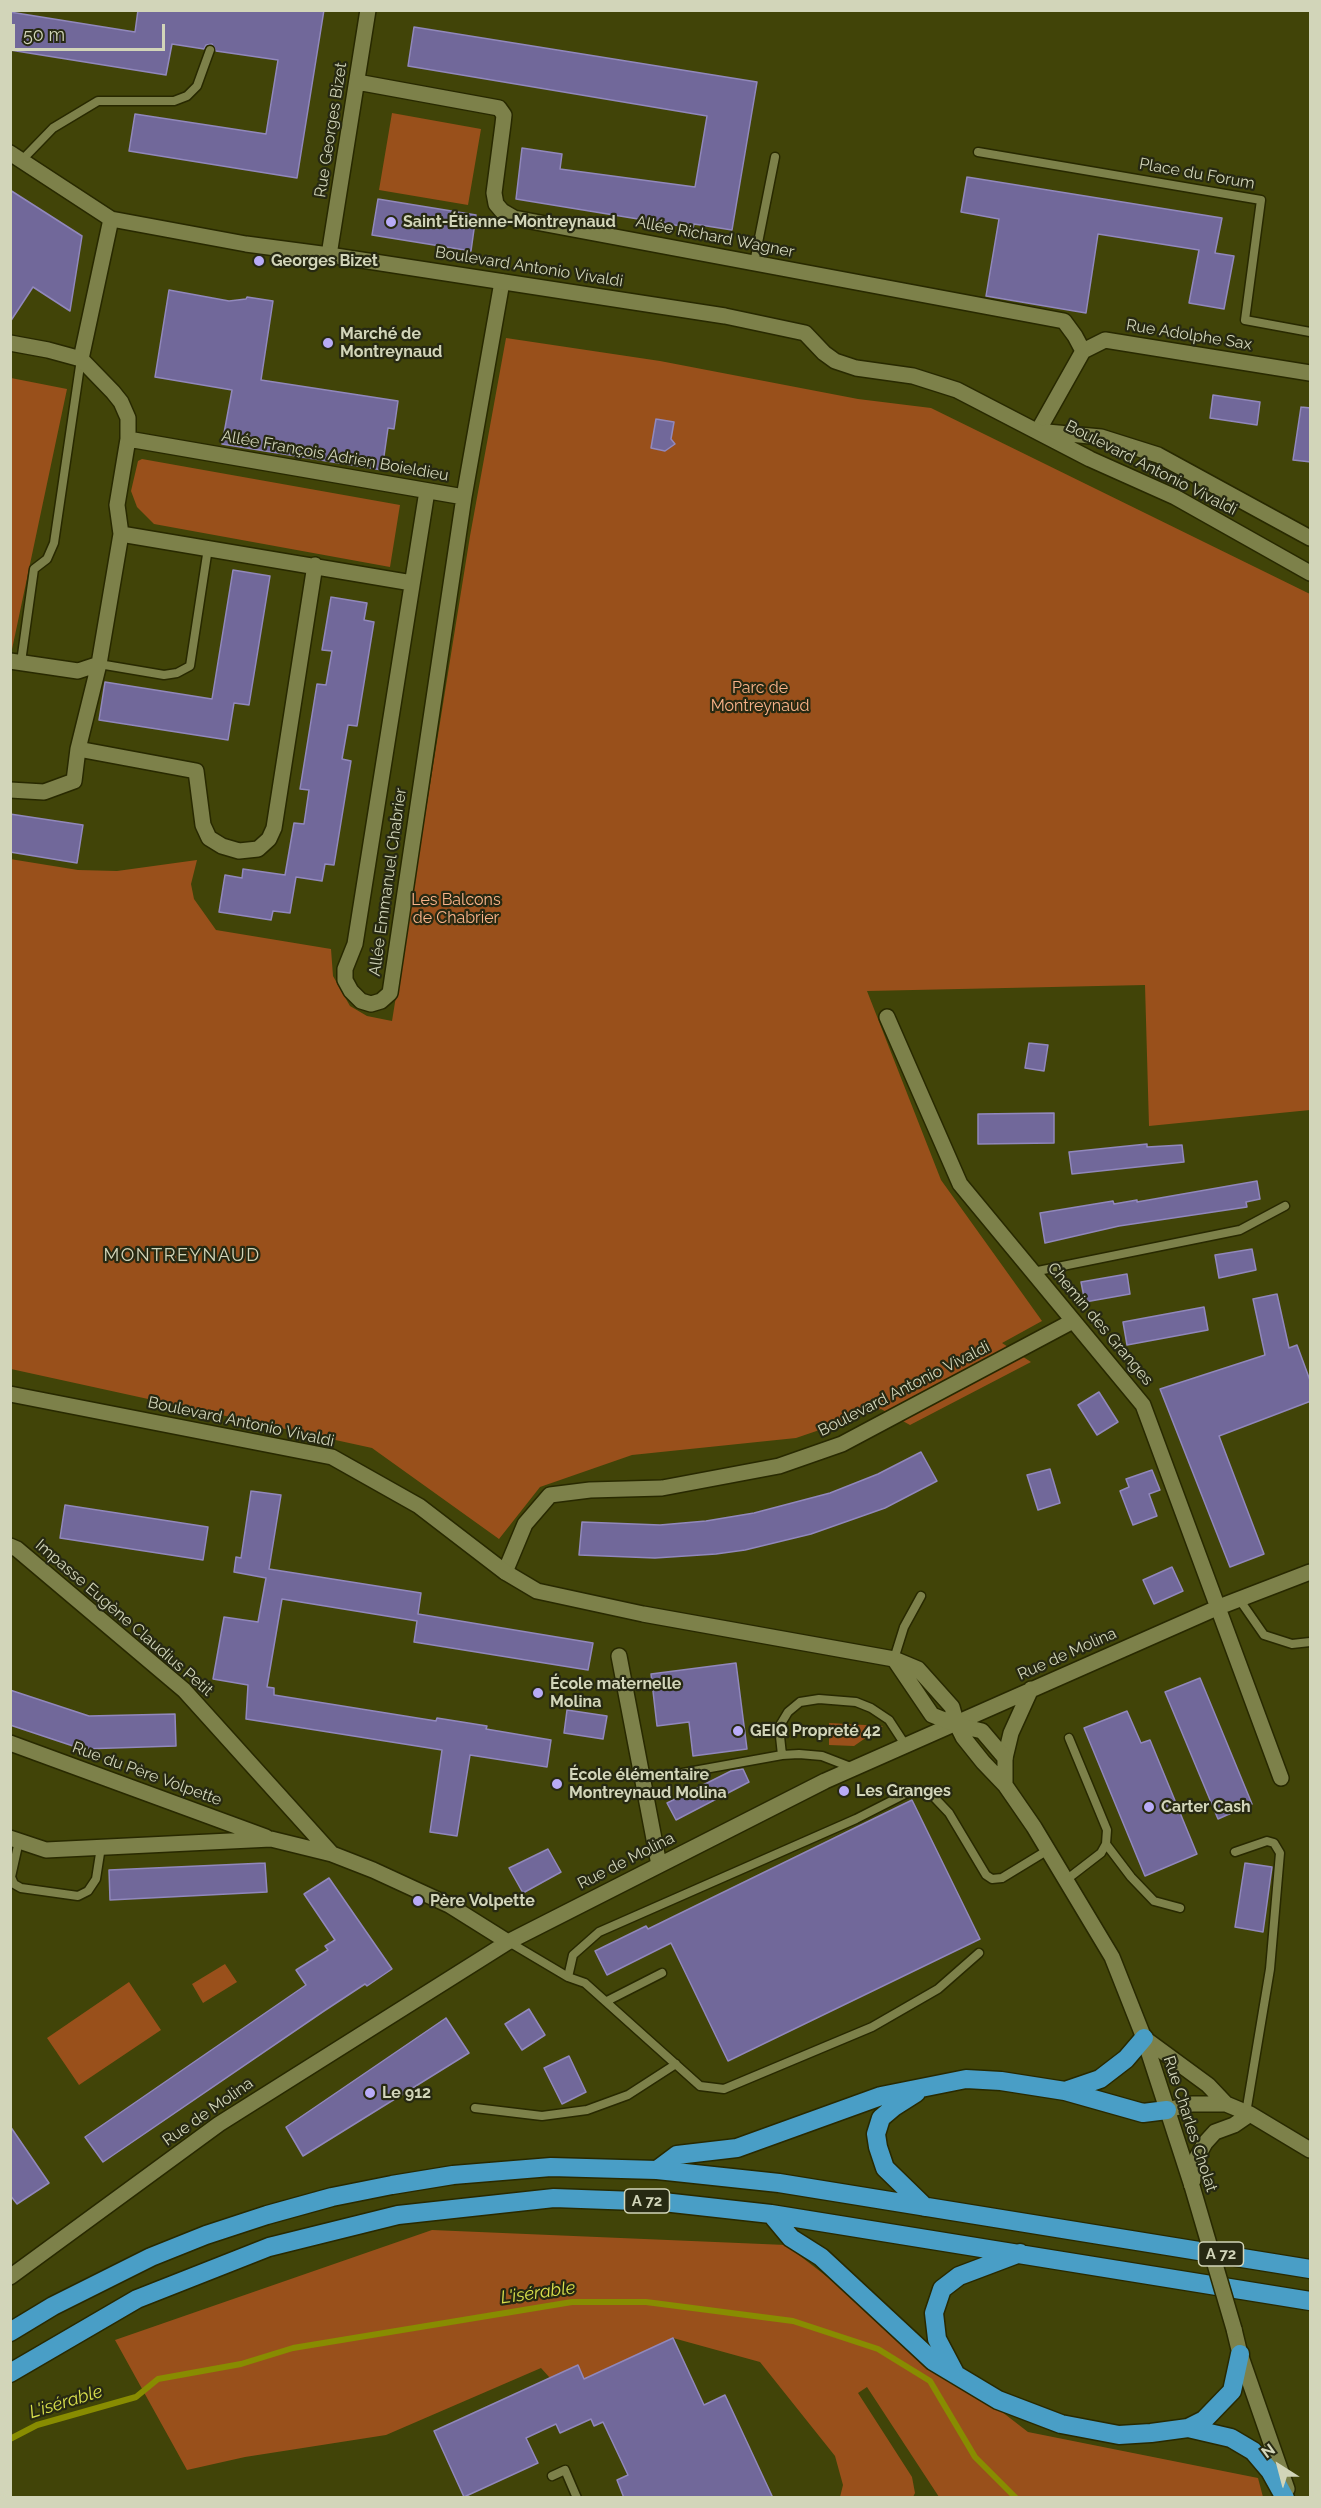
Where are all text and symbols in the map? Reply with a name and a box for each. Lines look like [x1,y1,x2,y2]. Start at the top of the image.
scale bar [15,12,168,50]
text: 50 m [23,24,65,45]
street label: Rue Georges Bizet [311,61,351,199]
street label: Place du Forum [1138,154,1256,194]
place label: Saint-Étienne-Montreynaud [403,212,616,232]
street label: Allée Richard Wagner [634,212,796,262]
marker: Saint-Étienne-Montreynaud [384,215,398,229]
street label: Boulevard Antonio Vivaldi [434,243,624,291]
place label: Georges Bizet [271,251,378,271]
marker: Georges Bizet [252,254,266,268]
street label: Rue Adolphe Sax [1125,316,1253,354]
place label: Marché de Montreynaud [340,324,442,362]
marker: Marché de Montreynaud [321,336,335,350]
street label: Boulevard Antonio Vivaldi [1062,416,1240,520]
street label: Allée François Adrien Boieldieu [220,427,450,485]
park label: Parc de Montreynaud [711,678,809,716]
street label: Allée Emmanuel Chabrier [365,787,411,977]
park label: Les Balcons de Chabrier [411,890,501,928]
district label: MONTREYNAUD [103,1245,261,1267]
street label: Chemin des Granges [1043,1259,1157,1389]
street label: Boulevard Antonio Vivaldi [815,1337,993,1441]
street label: Boulevard Antonio Vivaldi [146,1393,336,1451]
street label: Impasse Eugène Claudius Petit [31,1536,217,1700]
street label: Rue de Molina [1015,1624,1119,1684]
place label: École maternelle Molina [550,1674,681,1712]
marker: École maternelle Molina [531,1686,545,1700]
place label: GEIQ Propreté 42 [750,1721,881,1741]
marker: GEIQ Propreté 42 [731,1724,745,1738]
street label: Rue du Père Volpette [70,1738,224,1810]
place label: École élémentaire Montreynaud Molina [569,1765,727,1803]
marker: École élémentaire Montreynaud Molina [550,1777,564,1791]
place label: Les Granges [856,1781,951,1801]
marker: Les Granges [837,1784,851,1798]
place label: Carter Cash [1161,1797,1251,1817]
marker: Carter Cash [1142,1800,1156,1814]
street label: Rue de Molina [574,1828,678,1894]
place label: Père Volpette [430,1891,535,1911]
marker: Père Volpette [411,1894,425,1908]
street label: Rue Charles Cholat [1159,2054,1221,2194]
street label: Rue de Molina [159,2074,257,2150]
place label: Le 912 [382,2083,431,2103]
marker: Le 912 [363,2086,377,2100]
road number: A 72 [624,2189,670,2213]
road number: A 72 [1198,2242,1244,2266]
water label: L'isérable [499,2277,577,2309]
water label: L'isérable [27,2381,105,2423]
north arrow [1249,2436,1309,2496]
text: N [1258,2440,1279,2462]

